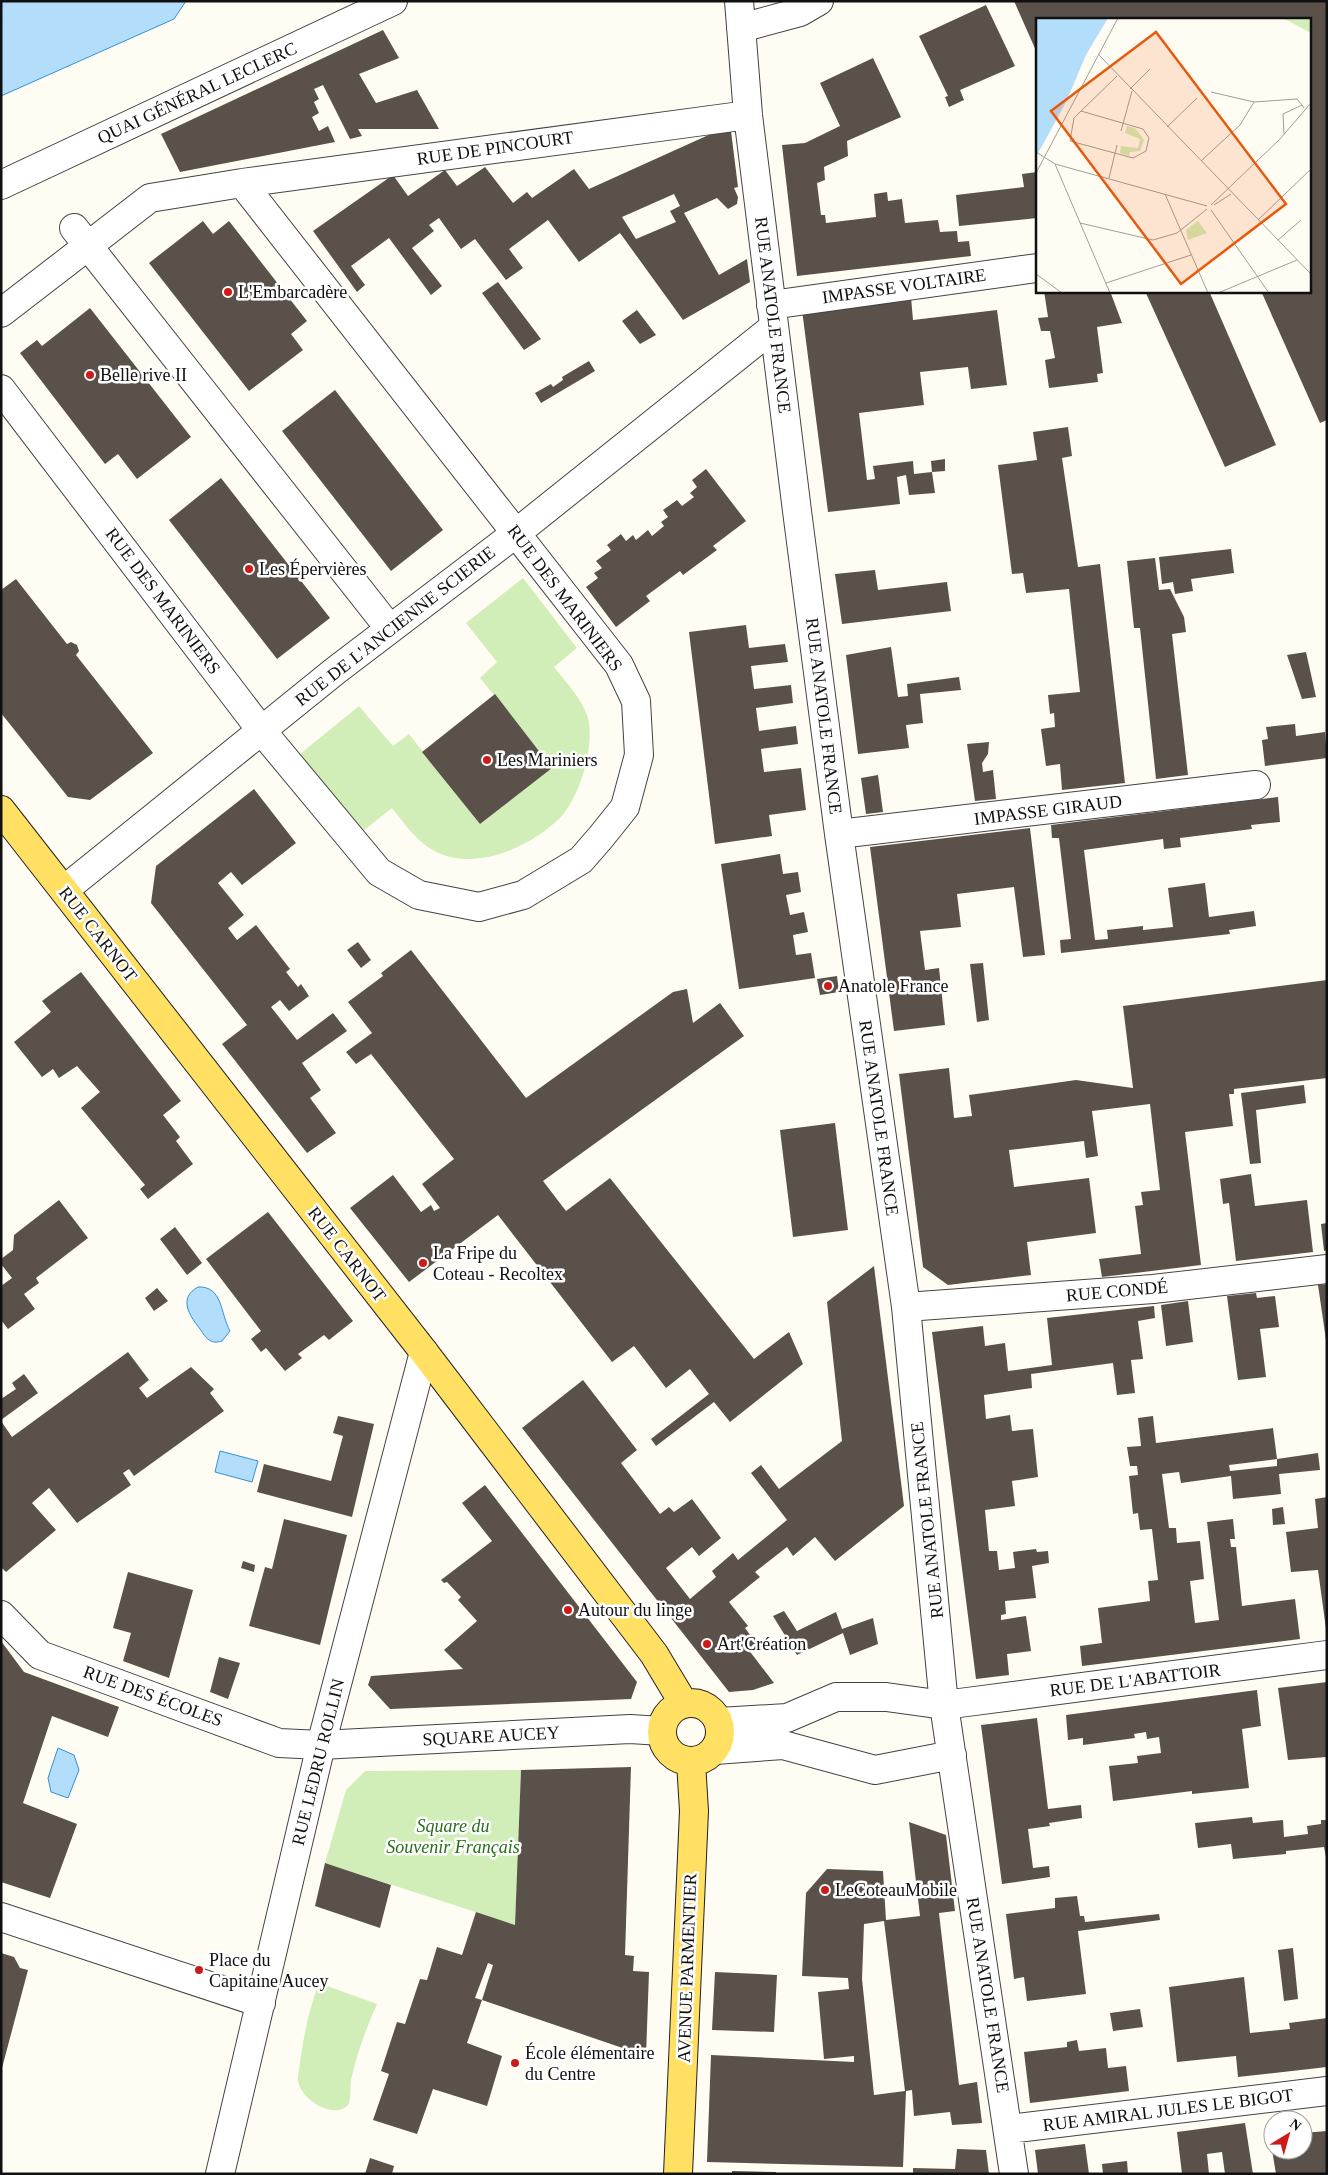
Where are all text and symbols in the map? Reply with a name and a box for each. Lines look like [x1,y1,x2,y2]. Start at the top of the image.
inset map [1036,18,1310,292]
street label: QUAI GÉNÉRAL LECLERC [94,37,300,148]
street label: RUE DE PINCOURT [415,127,575,169]
street label: RUE ANATOLE FRANCE [751,216,795,414]
street label: IMPASSE VOLTAIRE [821,265,987,307]
place label: L'Embarcadère [238,282,347,302]
marker: L'Embarcadère [222,286,234,298]
place label: Belle rive II [100,365,187,385]
marker: Belle rive II [84,369,96,381]
street label: RUE DES MARINIERS [503,521,627,675]
street label: RUE DES MARINIERS [101,524,225,678]
street label: RUE DE L'ANCIENNE SCIERIE [291,542,499,710]
place label: Les Épervières [259,558,366,579]
marker: Les Épervières [243,563,255,575]
street label: RUE ANATOLE FRANCE [802,617,846,815]
place label: Les Mariniers [497,750,597,770]
marker: Les Mariniers [481,754,493,766]
street label: IMPASSE GIRAUD [973,791,1123,829]
street label: RUE CARNOT [55,883,141,985]
place label: Anatole France [838,976,948,996]
marker: Anatole France [822,980,834,992]
street label: RUE ANATOLE FRANCE [855,1019,903,1217]
street label: RUE CARNOT [304,1203,390,1305]
place label: La Fripe du Coteau - Recoltex [433,1243,563,1284]
marker: La Fripe du Coteau - Recoltex [417,1257,429,1269]
street label: RUE CONDÉ [1065,1276,1169,1305]
street label: RUE ANATOLE FRANCE [907,1421,947,1619]
place label: Autour du linge [578,1600,692,1620]
marker: Autour du linge [562,1604,574,1616]
place label: Art'Création [717,1634,806,1654]
marker: Art'Création [701,1638,713,1650]
street label: RUE DE L'ABATTOIR [1048,1660,1222,1700]
street label: RUE DES ÉCOLES [81,1661,226,1731]
street label: RUE LEDRU ROLLIN [288,1677,348,1847]
street label: SQUARE AUCEY [422,1722,560,1750]
park label: Square du Souvenir Français [386,1816,520,1857]
street label: AVENUE PARMENTIER [674,1873,700,2063]
place label: LeCoteauMobile [835,1880,957,1900]
marker: LeCoteauMobile [819,1884,831,1896]
street label: RUE ANATOLE FRANCE [963,1896,1013,2094]
place label: Place du Capitaine Aucey [209,1950,328,1991]
marker: Place du Capitaine Aucey [193,1964,205,1976]
place label: École élémentaire du Centre [525,2042,654,2084]
marker: École élémentaire du Centre [509,2057,521,2069]
street label: RUE AMIRAL JULES LE BIGOT [1042,2085,1294,2135]
north arrow [1263,2110,1313,2160]
text: N [1287,2116,1304,2134]

